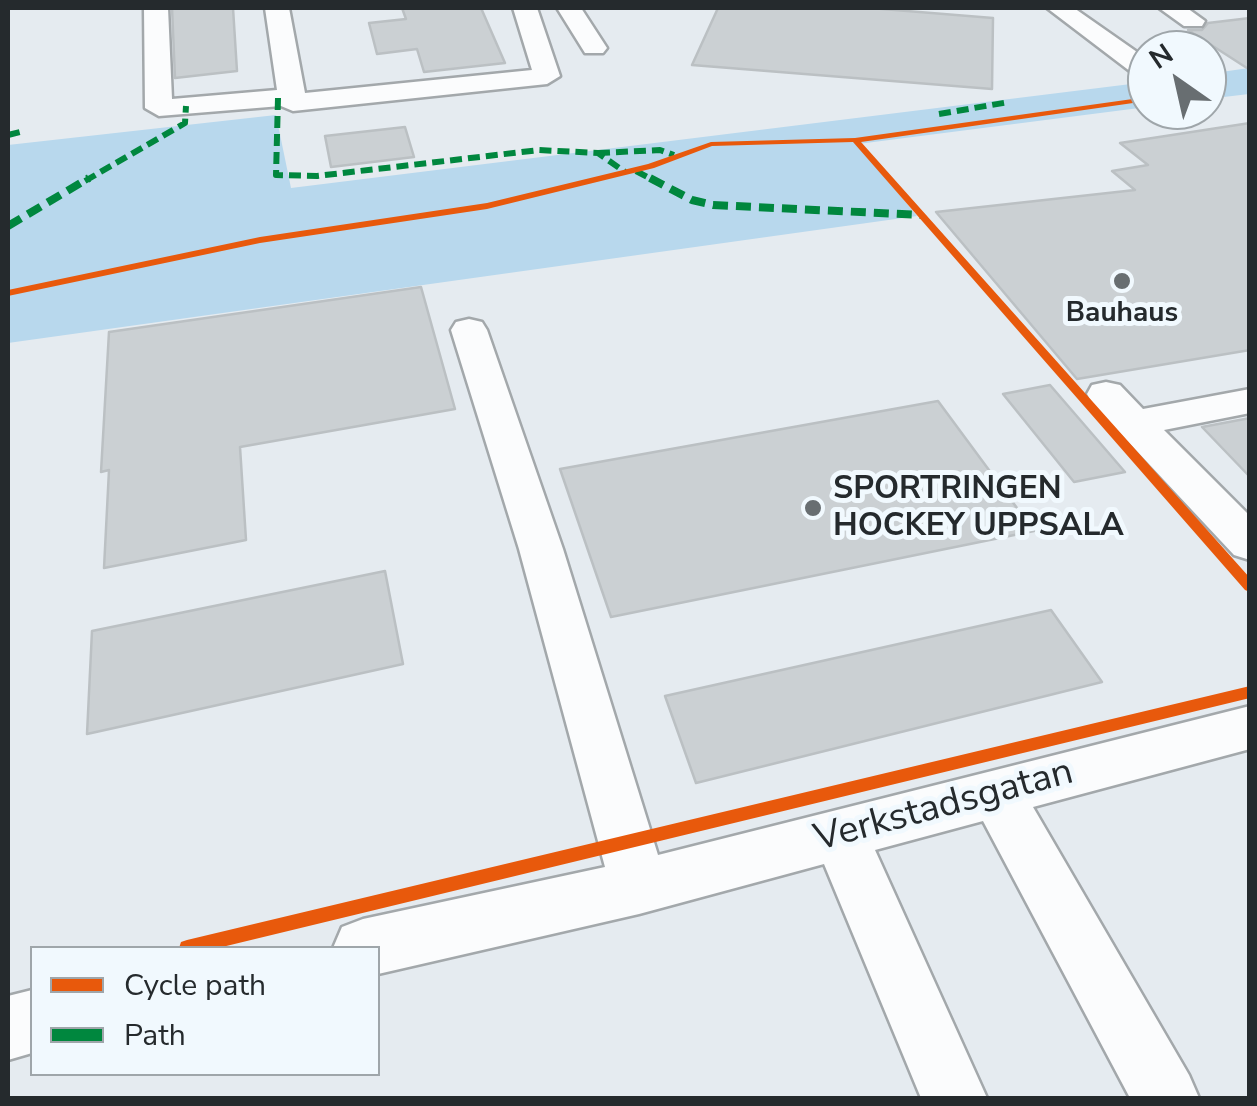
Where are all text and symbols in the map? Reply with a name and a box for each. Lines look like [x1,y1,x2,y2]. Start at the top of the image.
north arrow [1127,30,1227,130]
text: N [1142,35,1181,78]
marker: Bauhaus [1111,270,1133,292]
place label: Bauhaus [1066,297,1178,331]
place label: SPORTRINGEN HOCKEY UPPSALA [833,471,1124,546]
marker: SPORTRINGEN HOCKEY UPPSALA [802,497,824,519]
street label: Verkstadsgatan [810,751,1078,863]
legend [30,946,380,1076]
text: Cycle path [124,965,266,1006]
text: Path [124,1015,186,1056]

